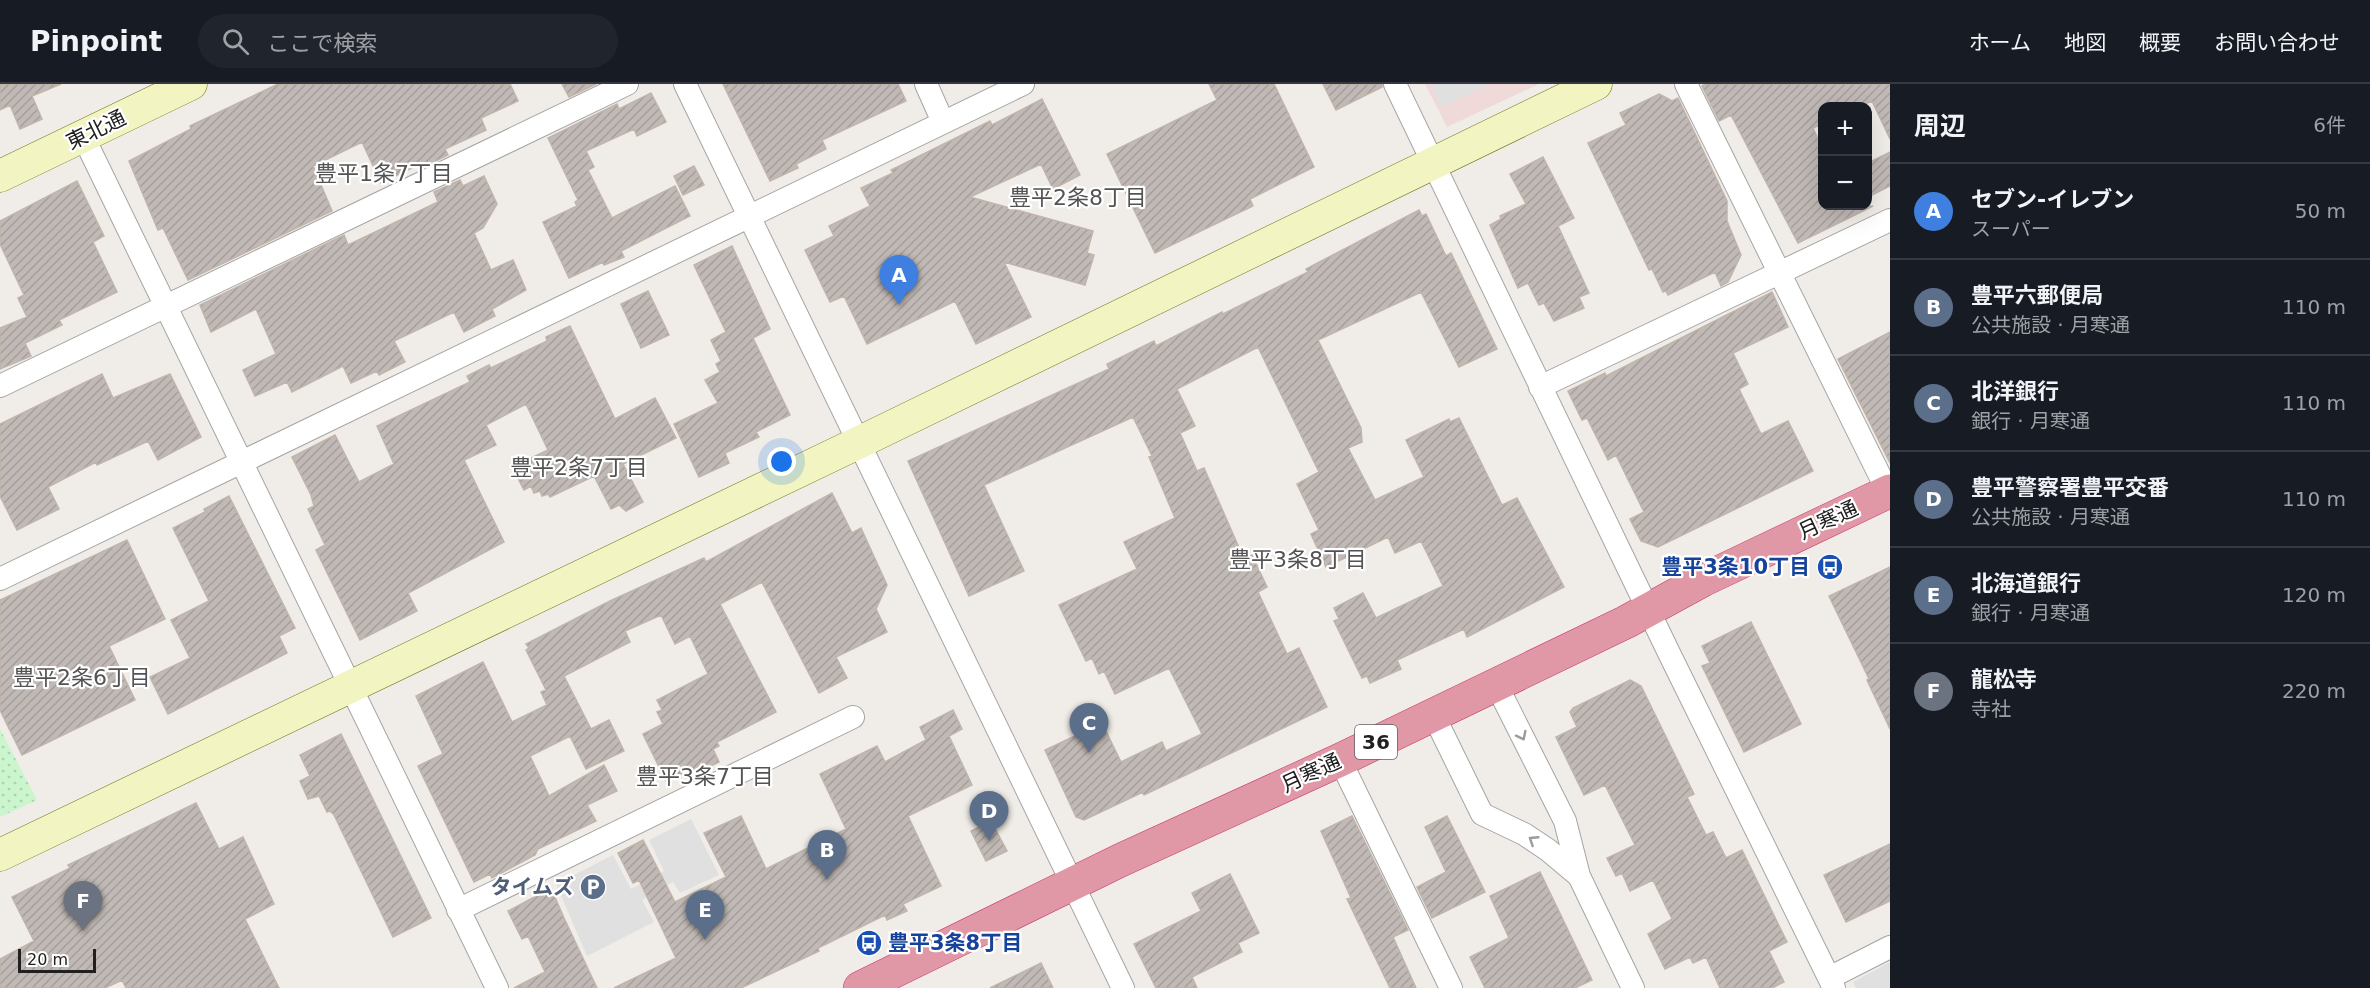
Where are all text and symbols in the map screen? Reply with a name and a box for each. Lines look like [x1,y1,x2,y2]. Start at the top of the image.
search box [198,14,618,68]
text: Pinpoint [30,25,162,58]
icon: search [219,25,252,58]
text: ここで検索 [267,31,377,56]
text: ホーム [1969,31,2031,55]
text: 地図 [2064,31,2106,55]
text: 概要 [2139,31,2181,55]
text: お問い合わせ [2214,31,2340,55]
map controls [1818,102,1872,210]
button: + [1818,102,1872,156]
street label: 東北通 [62,105,130,155]
text: 周辺 [1914,111,1966,141]
text: 6件 [2313,113,2346,137]
button: − [1818,156,1872,210]
district label: 豊平1条7丁目 [315,161,453,186]
district label: 豊平2条8丁目 [1009,185,1147,210]
text: セブン-イレブン [1971,187,2134,212]
text: A [1926,199,1941,223]
text: 50 m [2295,199,2346,223]
text: スーパー [1971,217,2051,241]
pin: A [880,256,918,305]
text: 豊平六郵便局 [1971,283,2103,308]
text: B [1926,295,1941,319]
text: 110 m [2282,295,2346,319]
text: 公共施設 · 月寒通 [1971,313,2130,337]
text: 北洋銀行 [1971,379,2059,404]
text: C [1926,391,1941,415]
text: 110 m [2282,391,2346,415]
text: 銀行 · 月寒通 [1971,409,2090,433]
your location [767,447,796,476]
district label: 豊平2条7丁目 [510,455,648,480]
text: 豊平警察署豊平交番 [1971,475,2169,500]
text: D [1925,487,1942,511]
text: 110 m [2282,487,2346,511]
street label: 月寒通 [1794,496,1862,544]
text: 公共施設 · 月寒通 [1971,505,2130,529]
district label: 豊平3条8丁目 [1229,547,1367,572]
bus stop icon: 豊平3条10丁目 [1815,552,1845,582]
place label: 豊平3条10丁目 [1661,555,1810,579]
text: 北海道銀行 [1971,571,2081,596]
text: E [1927,583,1940,607]
text: 120 m [2282,583,2346,607]
text: 銀行 · 月寒通 [1971,601,2090,625]
district label: 豊平2条6丁目 [13,665,151,690]
text: 龍松寺 [1971,667,2037,692]
text: F [1927,679,1940,703]
text: 220 m [2282,679,2346,703]
text: 寺社 [1971,697,2011,721]
pin: C [1070,704,1108,753]
road number: 36 [1355,725,1397,759]
one-way arrow [1515,729,1527,740]
street label: 月寒通 [1277,749,1345,797]
district label: 豊平3条7丁目 [636,764,774,789]
pin: D [970,792,1008,841]
pin: B [808,830,846,880]
one-way arrow [1529,836,1540,847]
parking icon: タイムズ [578,872,608,902]
place label: タイムズ [490,875,574,899]
pin: F [64,882,103,931]
pin: E [686,890,724,940]
bus stop icon: 豊平3条8丁目 [854,928,884,958]
place label: 豊平3条8丁目 [888,931,1022,955]
scale bar [18,946,96,974]
text: 20 m [27,950,68,969]

